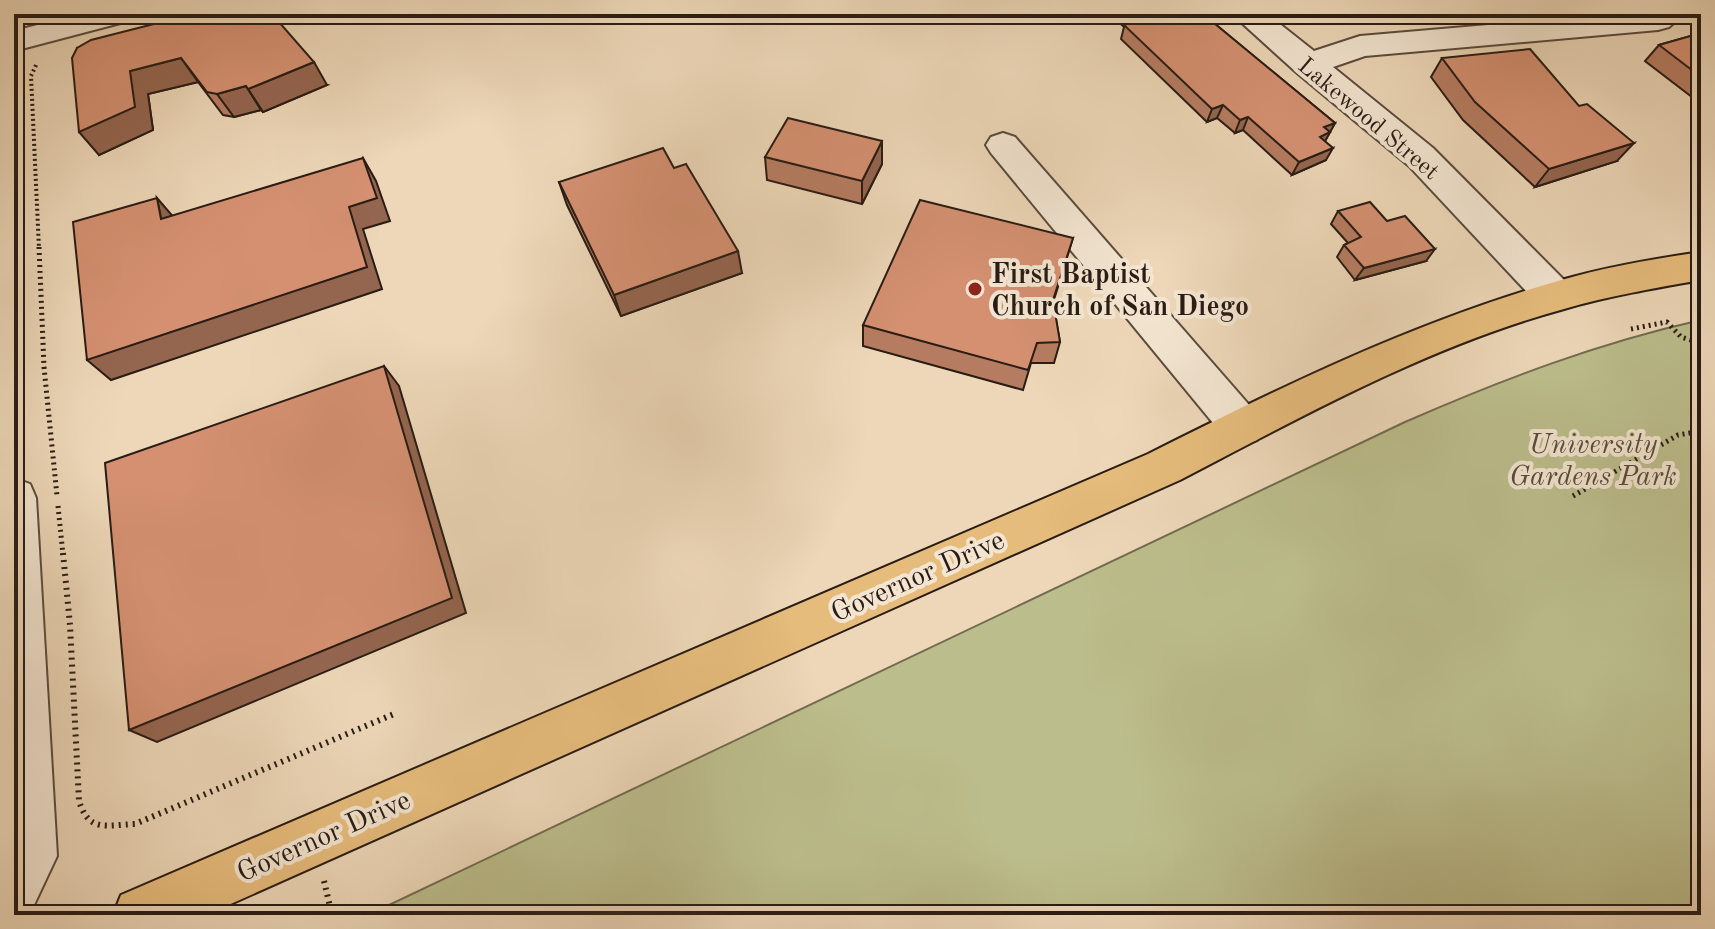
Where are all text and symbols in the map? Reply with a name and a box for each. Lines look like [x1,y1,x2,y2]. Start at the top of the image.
street label: Lakewood Street [1293,54,1443,185]
place label: First Baptist Church of San Diego [991,262,1249,322]
marker: First Baptist Church of San Diego [966,280,984,298]
park label: University Gardens Park [1509,432,1677,492]
street label: Governor Drive [827,527,1009,628]
street label: Governor Drive [233,787,415,888]

